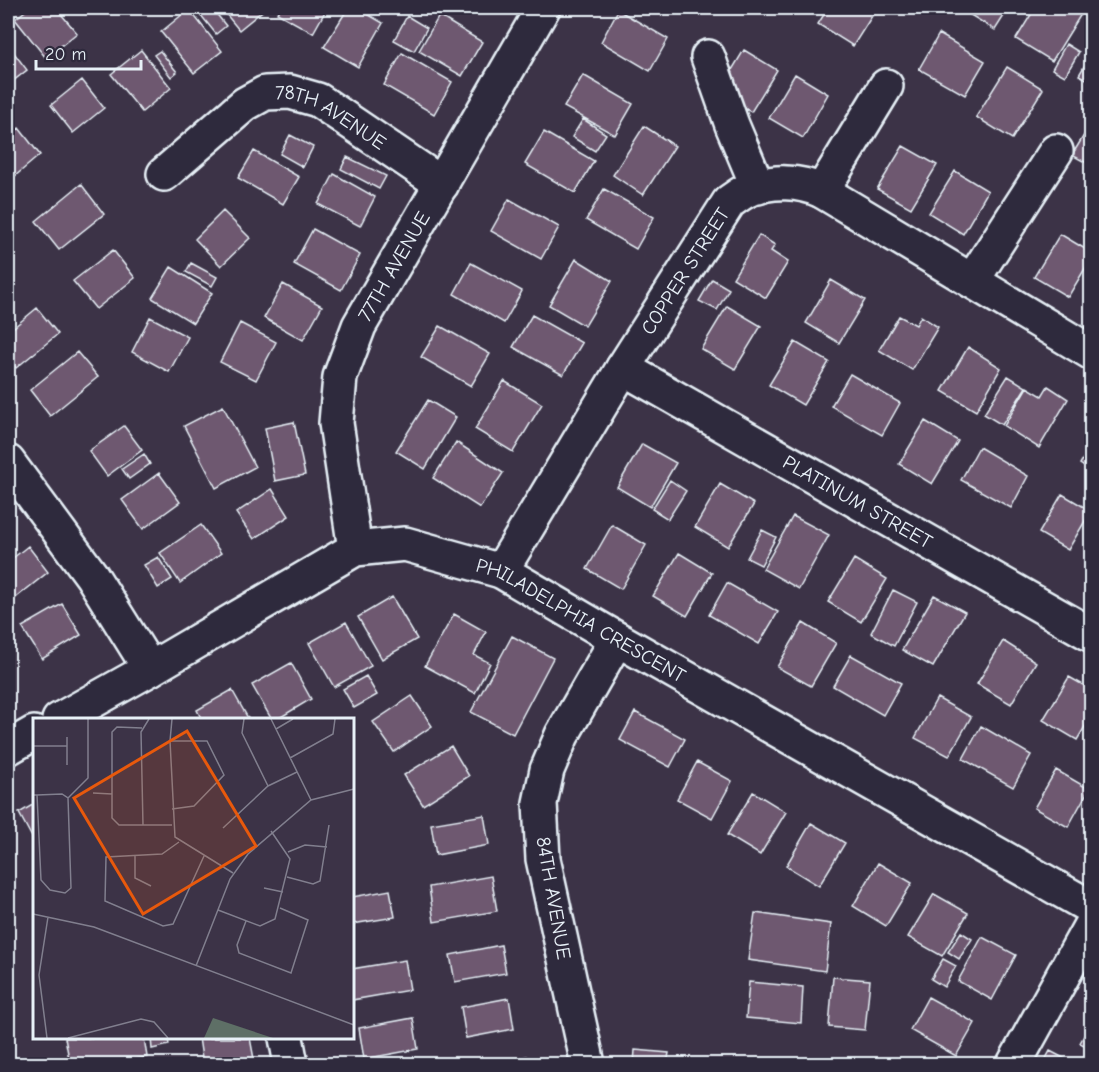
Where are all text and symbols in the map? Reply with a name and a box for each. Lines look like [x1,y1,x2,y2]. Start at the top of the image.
scale bar [36,33,141,71]
text: 20 m [45,44,86,65]
street label: 78TH AVENUE [275,81,390,155]
street label: COPPER STREET [636,203,735,339]
street label: 77TH AVENUE [353,207,435,326]
street label: PLATINUM STREET [779,450,937,554]
street label: PHILADELPHIA CRESCENT [473,554,690,688]
inset map [33,718,354,1039]
street label: 84TH AVENUE [531,835,576,961]

